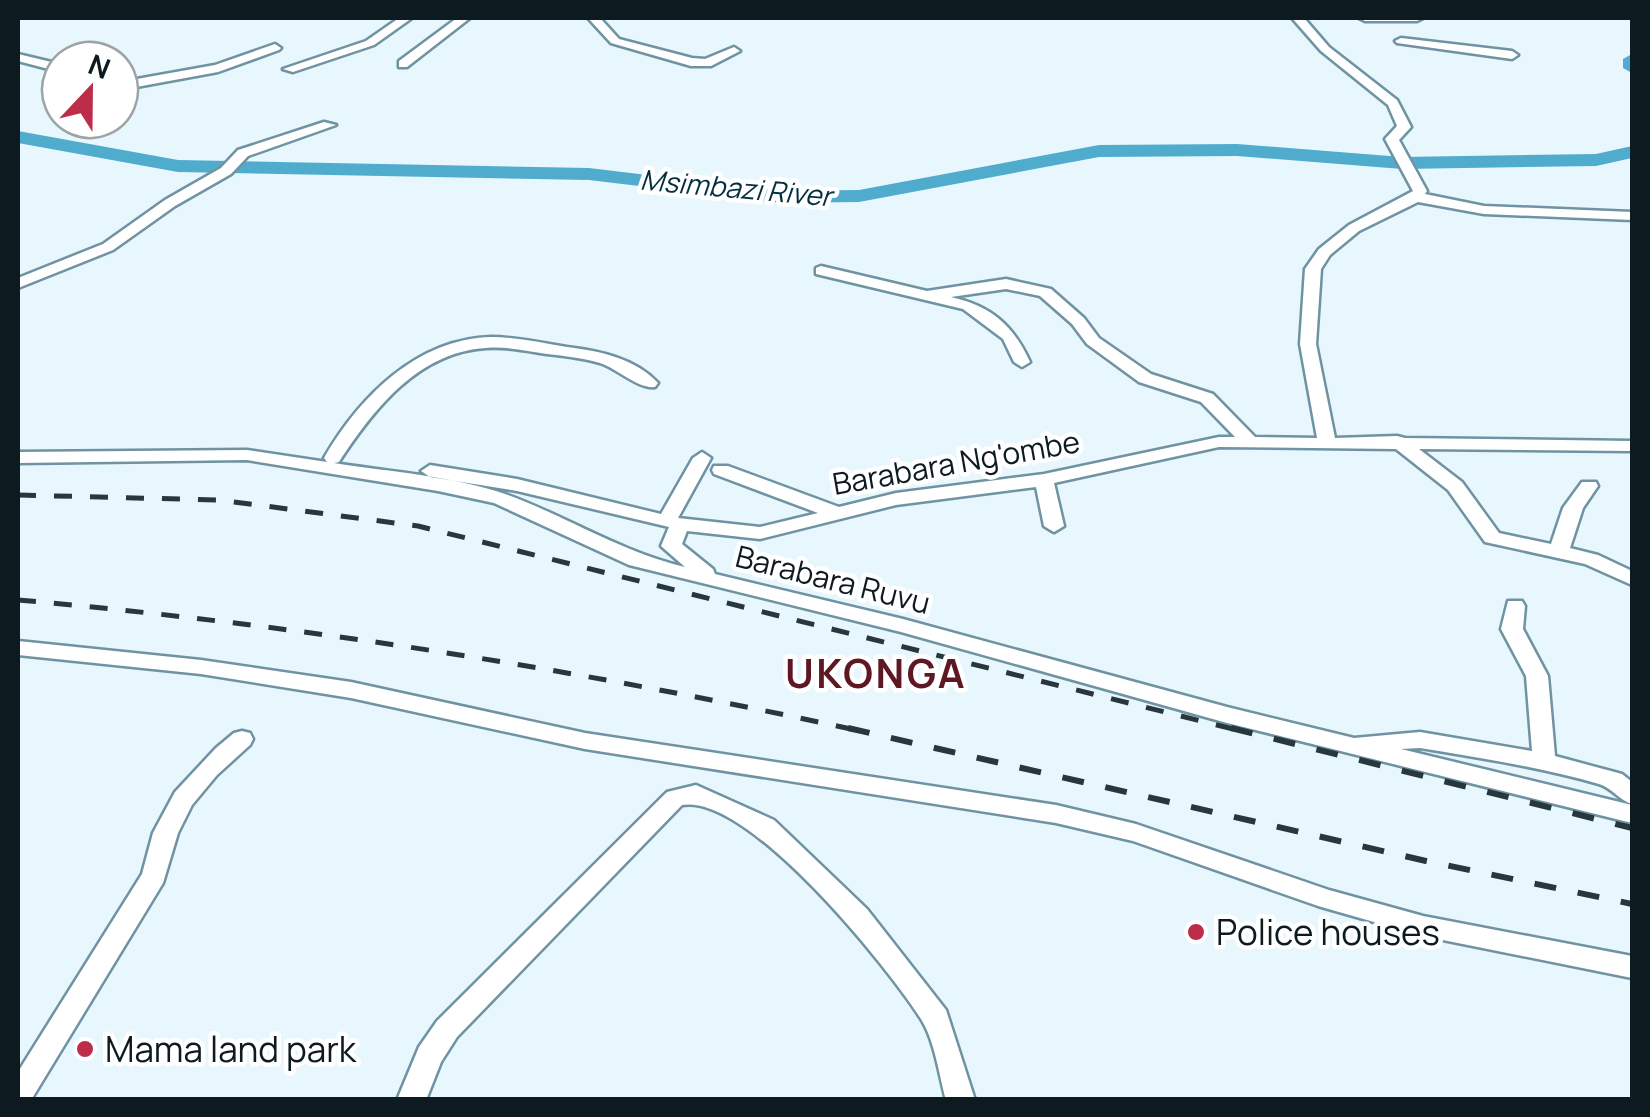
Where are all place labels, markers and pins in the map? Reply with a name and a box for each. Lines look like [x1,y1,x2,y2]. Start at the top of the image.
place label: Police houses [1216,908,1440,956]
marker: Police houses [1185,921,1207,943]
place label: Mama land park [105,1025,358,1073]
marker: Mama land park [74,1038,96,1060]

